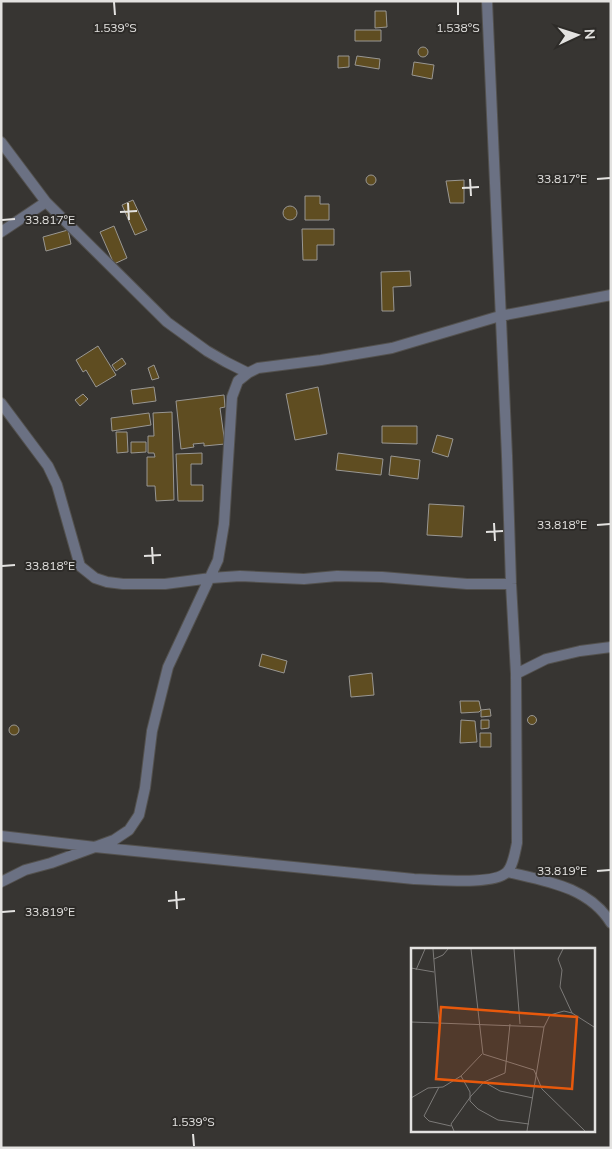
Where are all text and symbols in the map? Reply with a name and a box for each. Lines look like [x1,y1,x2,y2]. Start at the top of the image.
north arrow [552,10,602,60]
text: 1.539°S [93,20,137,35]
text: 1.538°S [436,20,480,35]
text: N [581,28,599,40]
text: 33.817°E [537,171,587,186]
text: 33.817°E [25,212,75,227]
text: 33.818°E [537,517,587,532]
text: 33.818°E [25,558,75,573]
text: 33.819°E [537,863,587,878]
text: 33.819°E [25,904,75,919]
inset map [411,948,594,1132]
text: 1.539°S [171,1114,215,1129]

